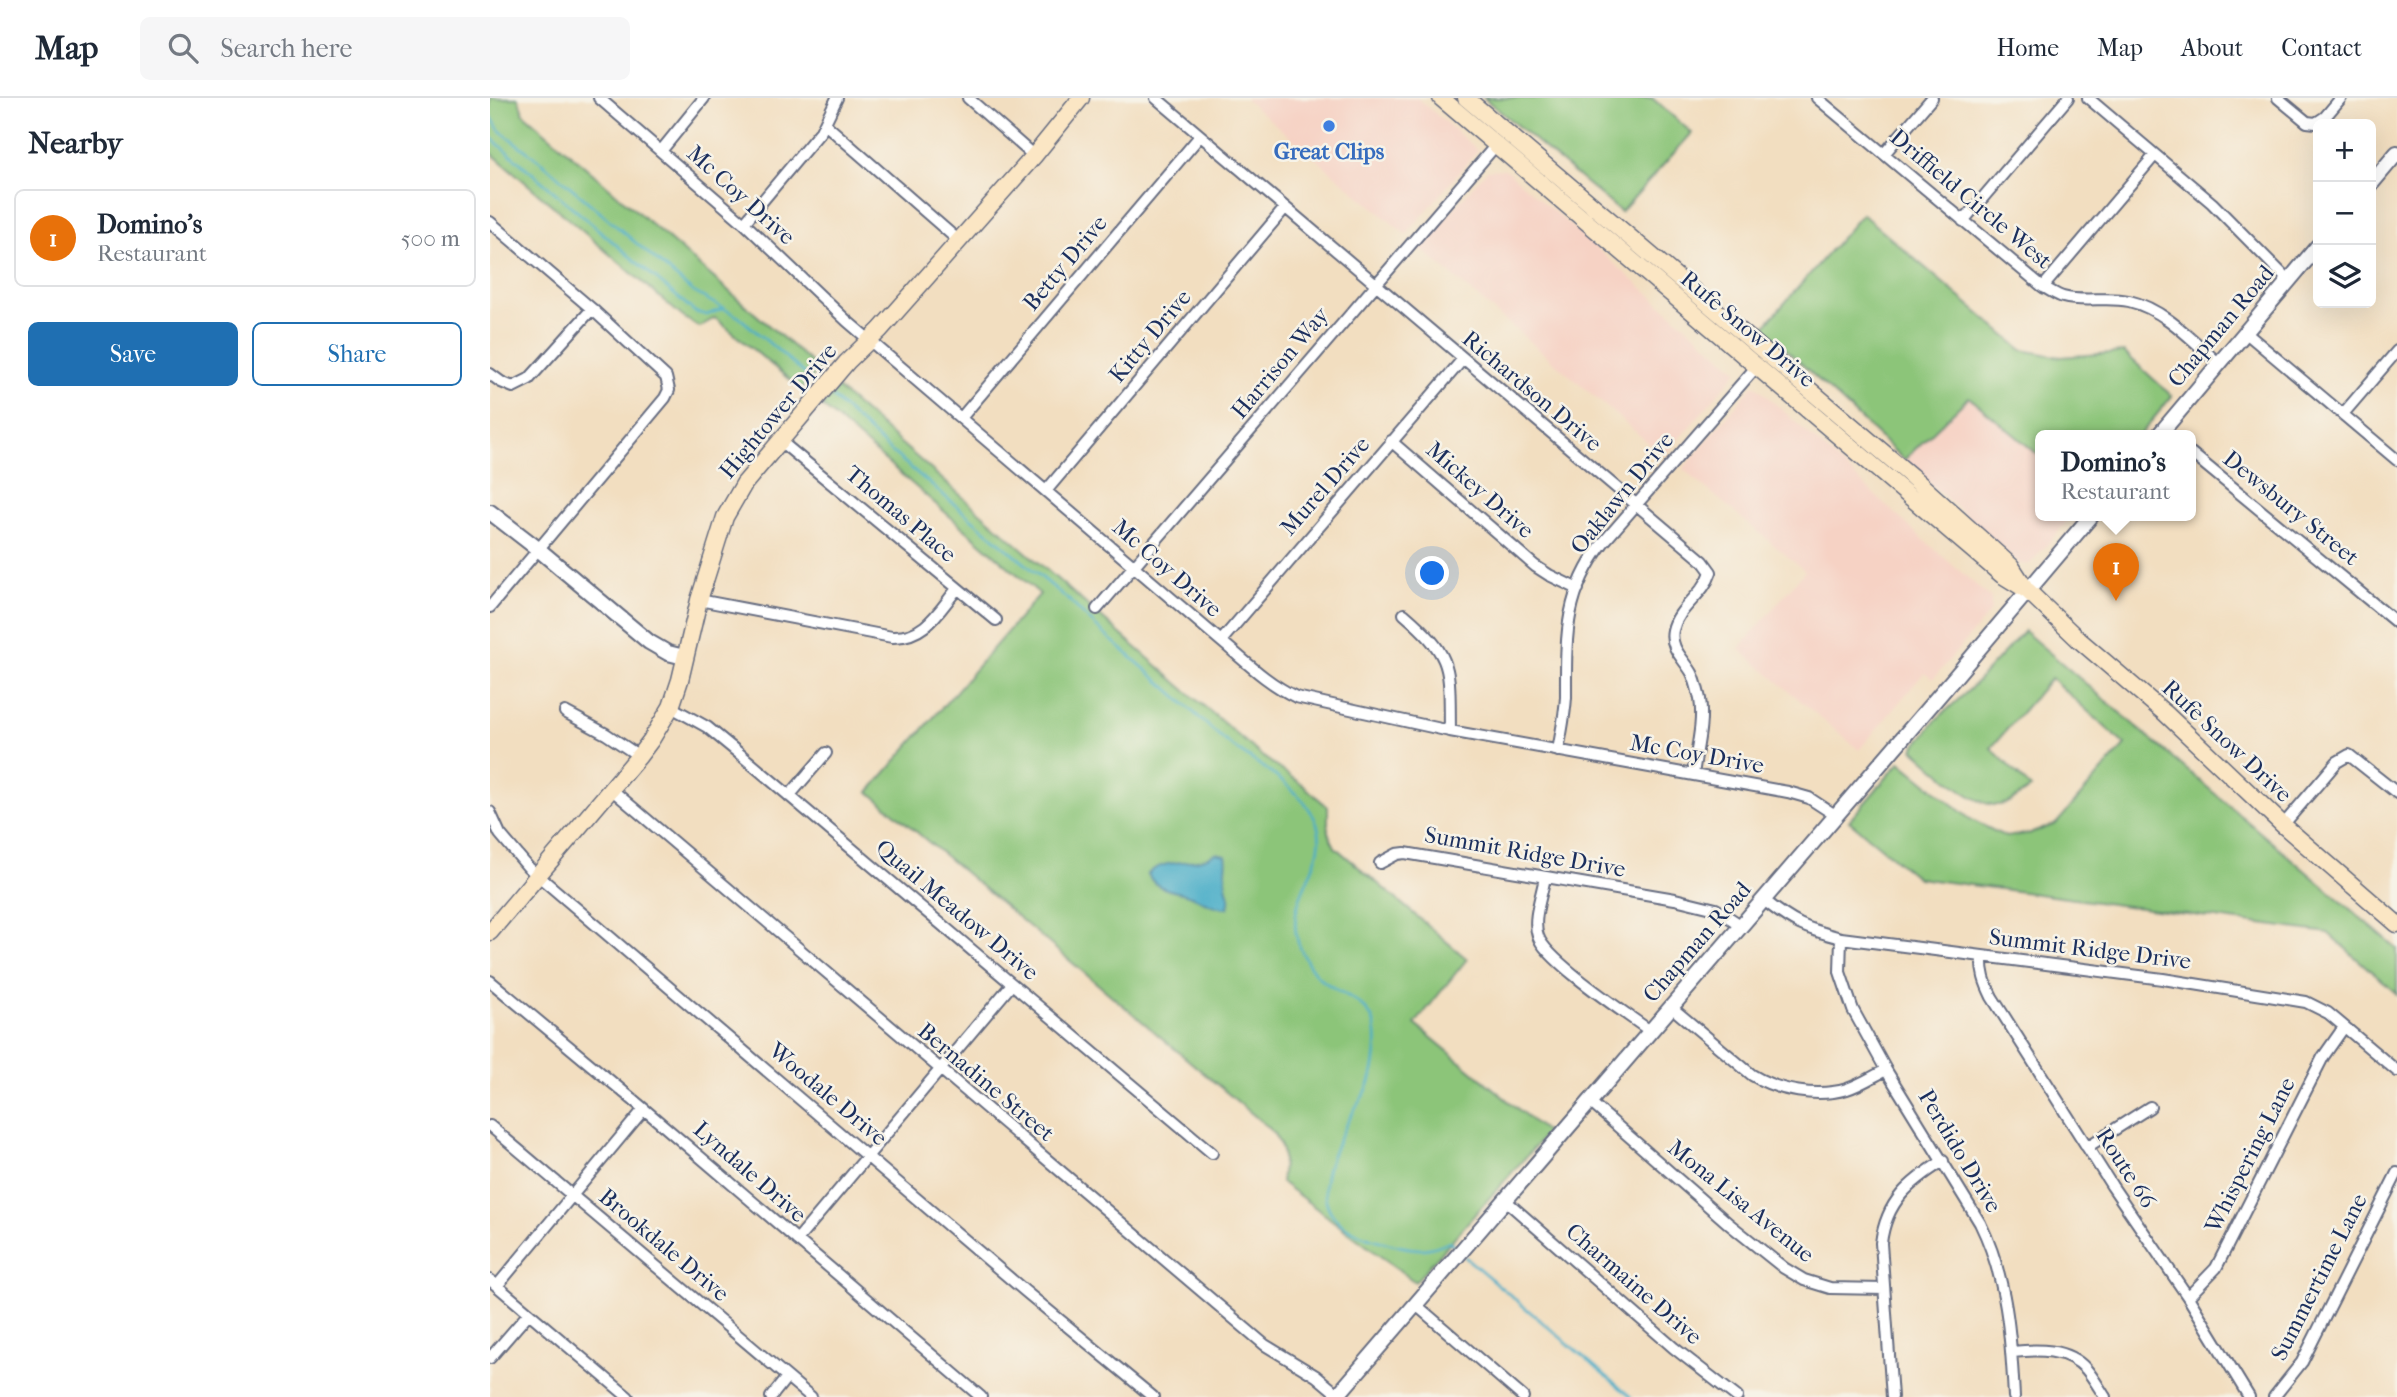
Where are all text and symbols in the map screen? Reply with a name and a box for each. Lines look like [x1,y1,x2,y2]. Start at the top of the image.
search box [140,17,630,80]
text: Map [35,29,98,68]
icon: search [164,29,202,67]
text: Search here [220,33,352,64]
text: Home [1997,34,2059,62]
text: Map [2097,34,2143,62]
text: About [2181,34,2243,62]
text: Contact [2281,34,2362,62]
marker: Great Clips [1321,118,1337,134]
map controls [2313,119,2376,308]
button: + [2313,119,2376,182]
street label: Driffield Circle West [1885,124,2057,274]
text: Nearby [28,126,123,161]
place label: Great Clips [1274,138,1385,165]
street label: Mc Coy Drive [682,140,800,250]
button: − [2313,182,2376,245]
text: Domino's [97,209,202,240]
street label: Betty Drive [1017,210,1113,316]
text: 1 [49,225,57,252]
text: 500 m [401,225,460,252]
text: Restaurant [97,240,207,267]
button: layers [2313,245,2376,308]
street label: Chapman Road [2162,259,2280,392]
street label: Rufe Snow Drive [1675,265,1821,393]
street label: Kitty Drive [1103,284,1197,388]
street label: Harrison Way [1226,301,1335,424]
button: Save [28,322,238,386]
button: Share [252,322,462,386]
street label: Richardson Drive [1457,325,1607,457]
street label: Hightower Drive [714,338,842,484]
street label: Oaklawn Drive [1565,427,1679,559]
popup [2035,430,2196,521]
street label: Murel Drive [1275,431,1375,541]
street label: Mickey Drive [1421,436,1539,544]
street label: Dewsbury Street [2218,445,2364,571]
text: Domino's [2061,447,2166,478]
street label: Thomas Place [840,460,962,568]
text: Restaurant [2061,478,2170,505]
street label: Mc Coy Drive [1107,513,1227,623]
pin: 1 [2093,543,2139,601]
your location [1415,556,1449,590]
street label: Rufe Snow Drive [2157,674,2297,808]
street label: Mc Coy Drive [1628,729,1766,779]
street label: Summit Ridge Drive [1422,821,1628,883]
street label: Quail Meadow Drive [870,834,1044,986]
street label: Chapman Road [1637,876,1757,1008]
street label: Summit Ridge Drive [1987,923,2193,975]
street label: Bernadine Street [912,1017,1060,1147]
street label: Woodale Drive [763,1036,893,1151]
street label: Whispering Lane [2199,1073,2301,1238]
street label: Perdido Drive [1913,1085,2007,1217]
street label: Lyndale Drive [688,1116,812,1228]
street label: Route 66 [2090,1123,2162,1214]
street label: Mona Lisa Avenue [1663,1134,1819,1268]
street label: Brookdale Drive [594,1183,734,1307]
street label: Summertime Lane [2265,1189,2373,1365]
street label: Charmaine Drive [1561,1218,1707,1350]

